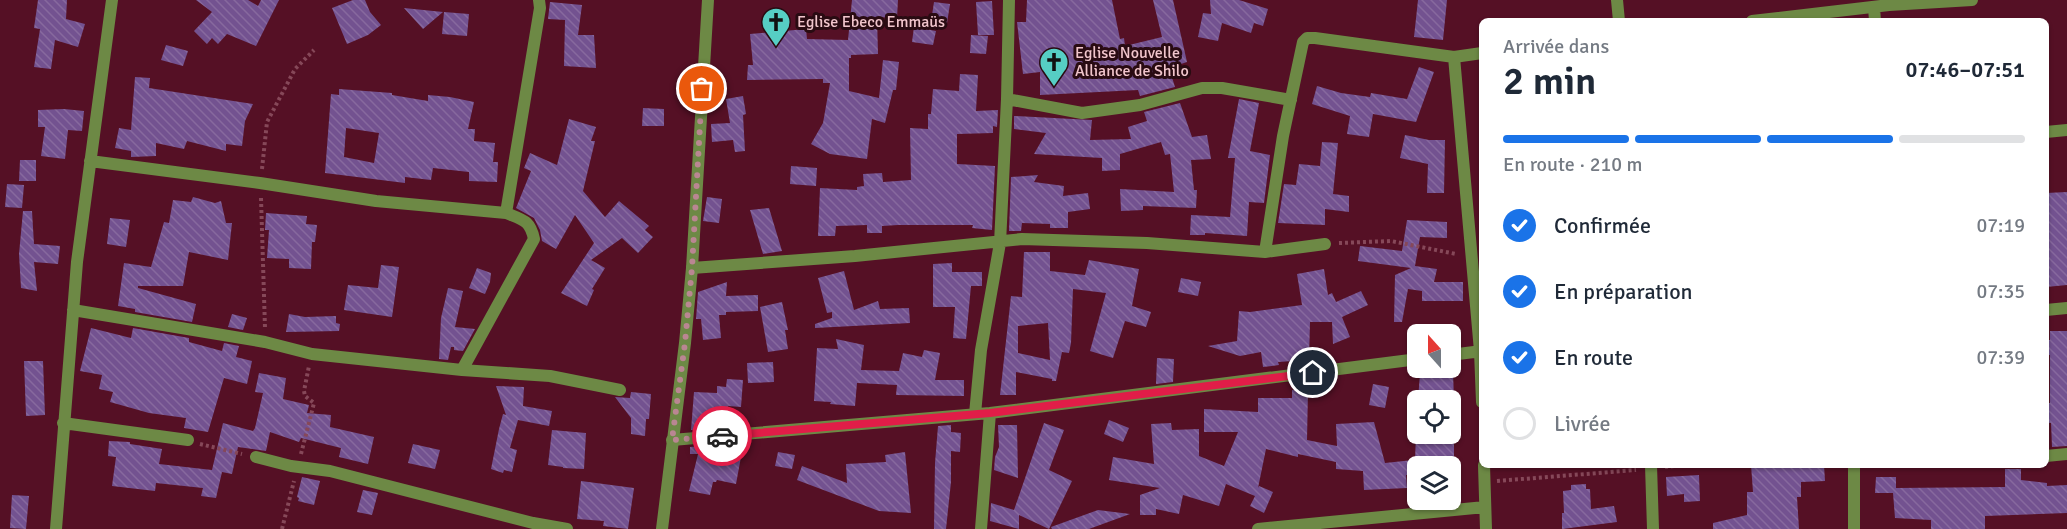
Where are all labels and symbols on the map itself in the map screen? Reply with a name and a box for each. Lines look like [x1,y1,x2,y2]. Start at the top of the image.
church icon: Eglise Ebeco Emmaüs [760,6,792,48]
place label: Eglise Ebeco Emmaüs [797,12,945,32]
place label: Eglise Nouvelle Alliance de Shilo [1075,43,1189,81]
church icon: Eglise Nouvelle Alliance de Shilo [1038,46,1070,88]
pin [676,63,727,114]
north arrow [1407,324,1461,378]
pin [1287,347,1338,398]
courier [692,406,752,466]

